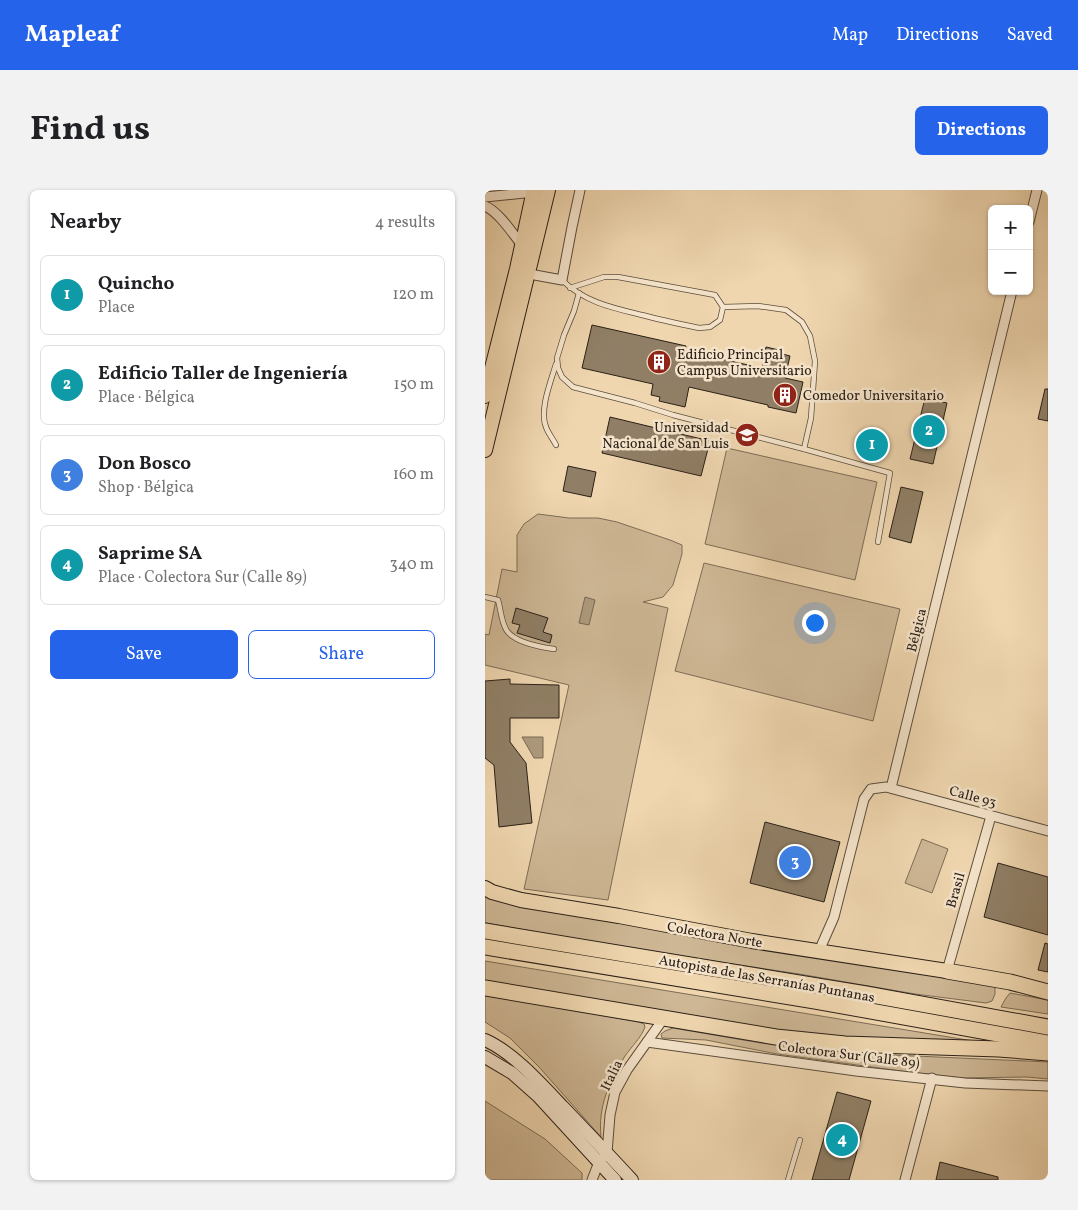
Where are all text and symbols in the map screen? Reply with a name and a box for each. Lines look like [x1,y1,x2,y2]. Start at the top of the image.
text: Mapleaf [25,18,119,52]
text: Map [832,23,868,48]
text: Directions [896,23,979,48]
text: Saved [1007,23,1053,48]
text: Find us [30,106,150,154]
button: Directions [915,106,1048,155]
map controls [988,205,1033,295]
button: + [988,205,1033,250]
text: Nearby [50,208,121,237]
text: 4 results [375,212,435,234]
button: − [988,250,1033,295]
text: Quincho [98,271,174,297]
text: 1 [64,284,70,306]
text: 120 m [392,284,434,306]
text: Place [98,297,135,319]
place label: Edificio Principal Campus Universitario [677,346,812,381]
building icon: Edificio Principal Campus Universitario [646,349,672,375]
text: Edificio Taller de Ingeniería [98,361,348,387]
text: 2 [63,374,71,396]
text: 150 m [393,374,434,396]
building icon: Comedor Universitario [772,382,798,408]
text: Place · Bélgica [98,387,195,409]
place label: Comedor Universitario [803,387,944,406]
pin: 2 [913,412,945,450]
place label: Universidad Nacional de San Luis [602,419,729,454]
school or university icon: Universidad Nacional de San Luis [734,422,760,448]
pin: 1 [856,426,888,464]
text: Don Bosco [98,451,191,477]
text: 3 [63,464,71,486]
text: 160 m [393,464,434,486]
text: Shop · Bélgica [98,477,194,499]
text: Saprime SA [98,541,202,567]
text: 4 [62,554,72,576]
text: 340 m [390,554,434,576]
text: Place · Colectora Sur (Calle 89) [98,567,307,589]
street label: Bélgica [903,607,932,654]
your location [802,610,828,636]
button: Save [50,630,238,679]
button: Share [248,630,435,679]
street label: Calle 93 [947,782,998,813]
pin: 3 [779,843,811,881]
street label: Brasil [942,871,971,910]
street label: Colectora Norte [666,918,764,953]
street label: Autopista de las Serranías Puntanas [657,951,876,1008]
street label: Colectora Sur (Calle 89) [777,1037,921,1074]
street label: Italia [597,1057,628,1094]
pin: 4 [826,1121,858,1159]

